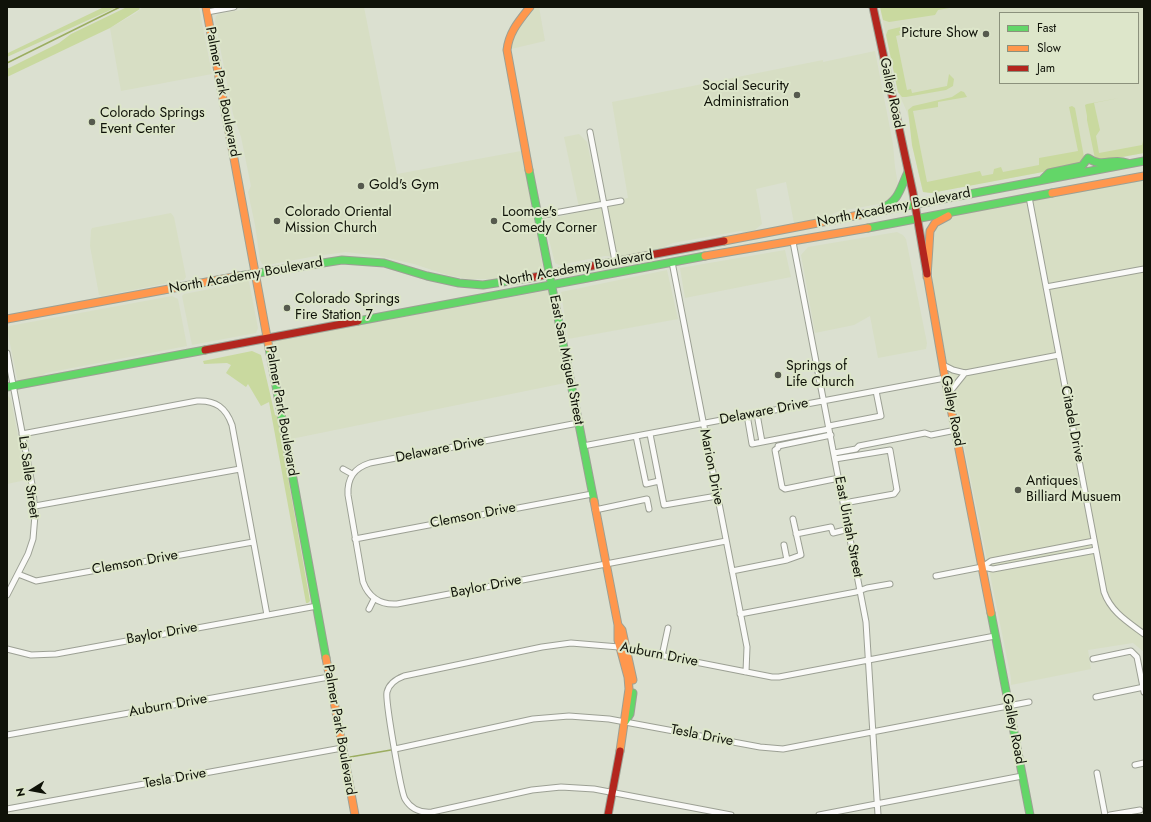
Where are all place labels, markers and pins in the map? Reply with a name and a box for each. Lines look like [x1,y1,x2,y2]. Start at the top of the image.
place label: Picture Show [901,26,978,42]
marker: Picture Show [981,29,991,39]
place label: Social Security Administration [702,79,789,112]
marker: Social Security Administration [792,90,802,100]
place label: Colorado Springs Event Center [100,106,205,138]
marker: Colorado Springs Event Center [87,117,97,127]
place label: Gold's Gym [369,178,439,194]
marker: Gold's Gym [356,181,366,191]
place label: Colorado Oriental Mission Church [285,205,392,238]
place label: Loomee's Comedy Corner [502,205,597,238]
marker: Colorado Oriental Mission Church [272,216,282,226]
marker: Loomee's Comedy Corner [489,216,499,226]
place label: Colorado Springs Fire Station 7 [295,292,400,324]
marker: Colorado Springs Fire Station 7 [282,303,292,313]
place label: Springs of Life Church [786,359,854,392]
marker: Springs of Life Church [773,370,783,380]
place label: Antiques Billiard Musuem [1026,474,1121,506]
marker: Antiques Billiard Musuem [1013,485,1023,495]

